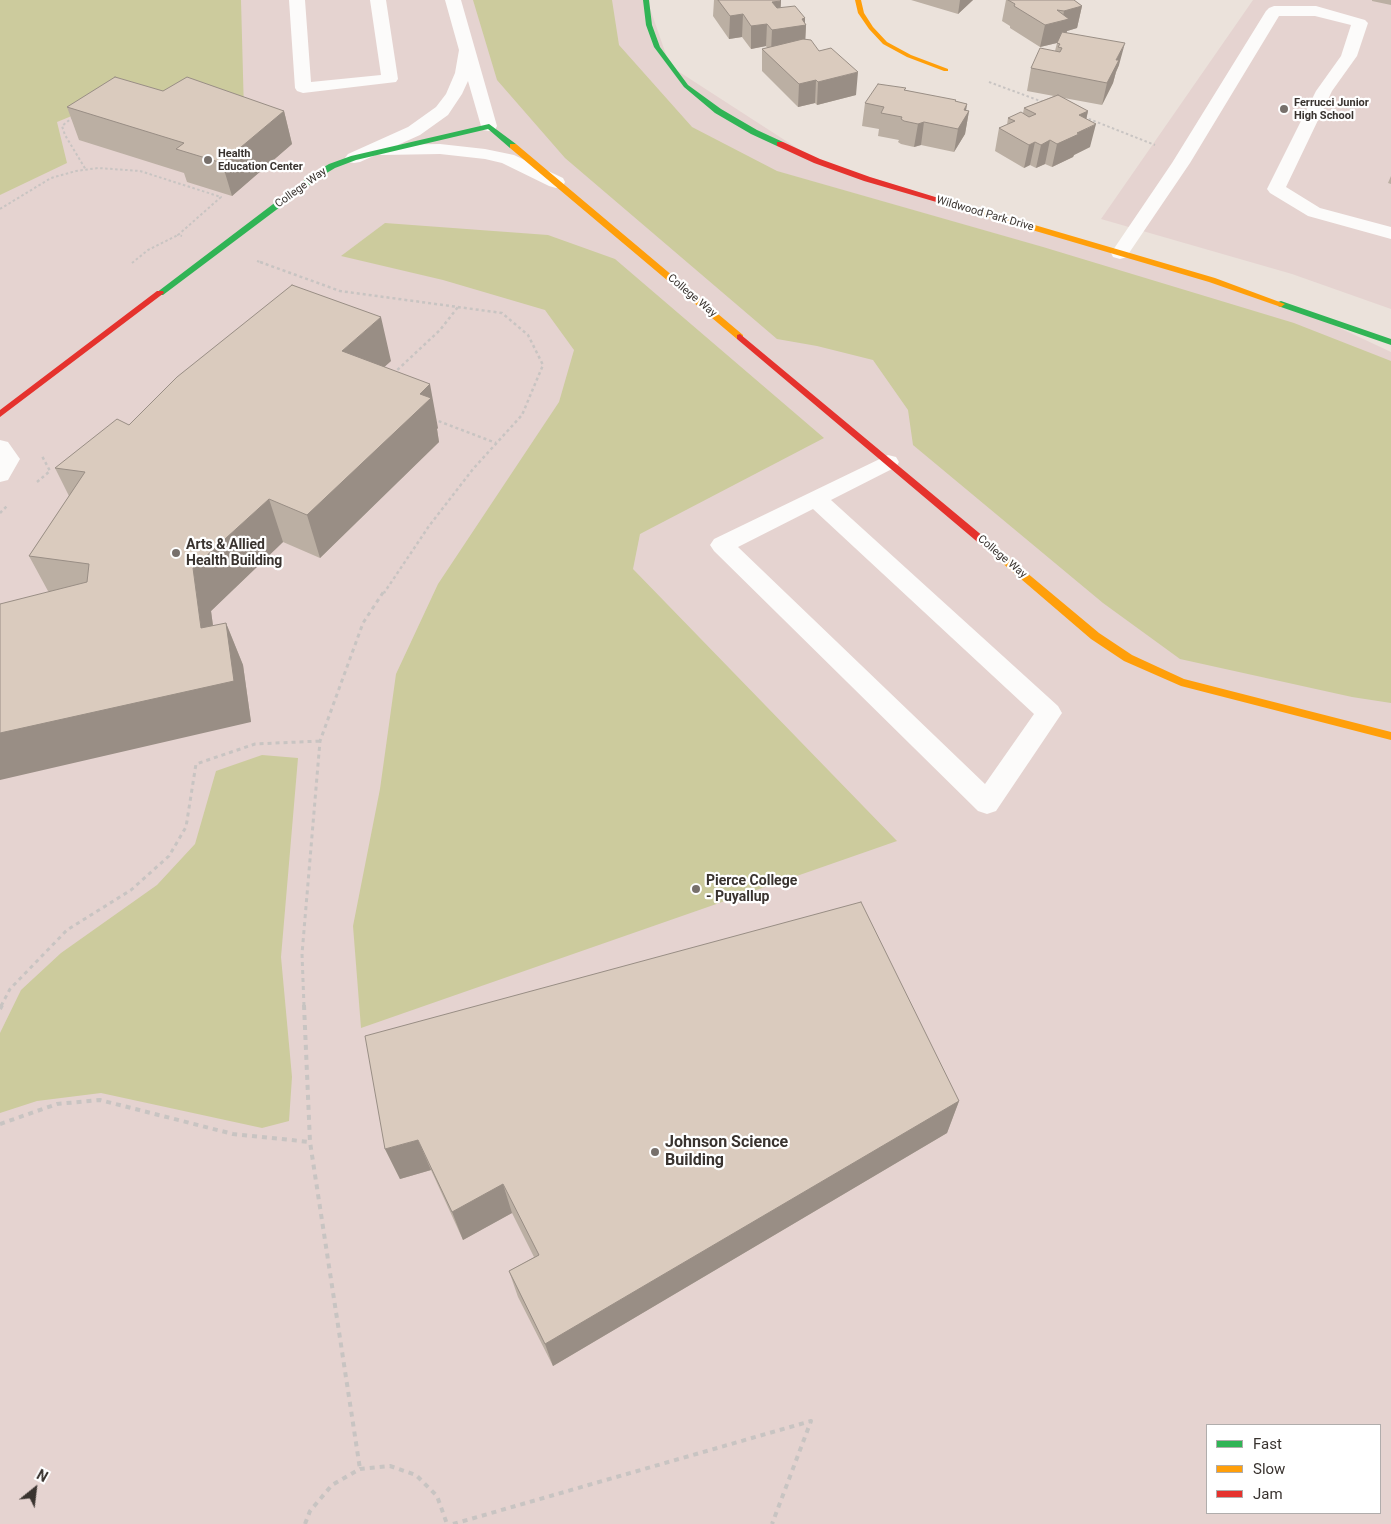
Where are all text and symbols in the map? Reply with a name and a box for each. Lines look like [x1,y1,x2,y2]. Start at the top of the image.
place label: Ferrucci Junior High School [1294,96,1369,122]
marker: Ferrucci Junior High School [1278,103,1290,115]
place label: Health Education Center [218,147,303,173]
marker: Health Education Center [202,154,214,166]
street label: College Way [273,165,329,211]
street label: Wildwood Park Drive [935,194,1035,234]
street label: College Way [665,272,719,320]
street label: College Way [975,533,1029,581]
place label: Arts & Allied Health Building [186,537,282,570]
marker: Arts & Allied Health Building [170,547,182,559]
place label: Pierce College - Puyallup [706,873,797,906]
marker: Pierce College - Puyallup [690,883,702,895]
place label: Johnson Science Building [665,1133,788,1171]
marker: Johnson Science Building [649,1146,661,1158]
legend [1206,1424,1381,1514]
text: Fast [1253,1435,1282,1453]
text: Slow [1253,1460,1285,1478]
north arrow [10,1464,60,1514]
text: N [34,1466,50,1485]
text: Jam [1253,1485,1283,1503]

